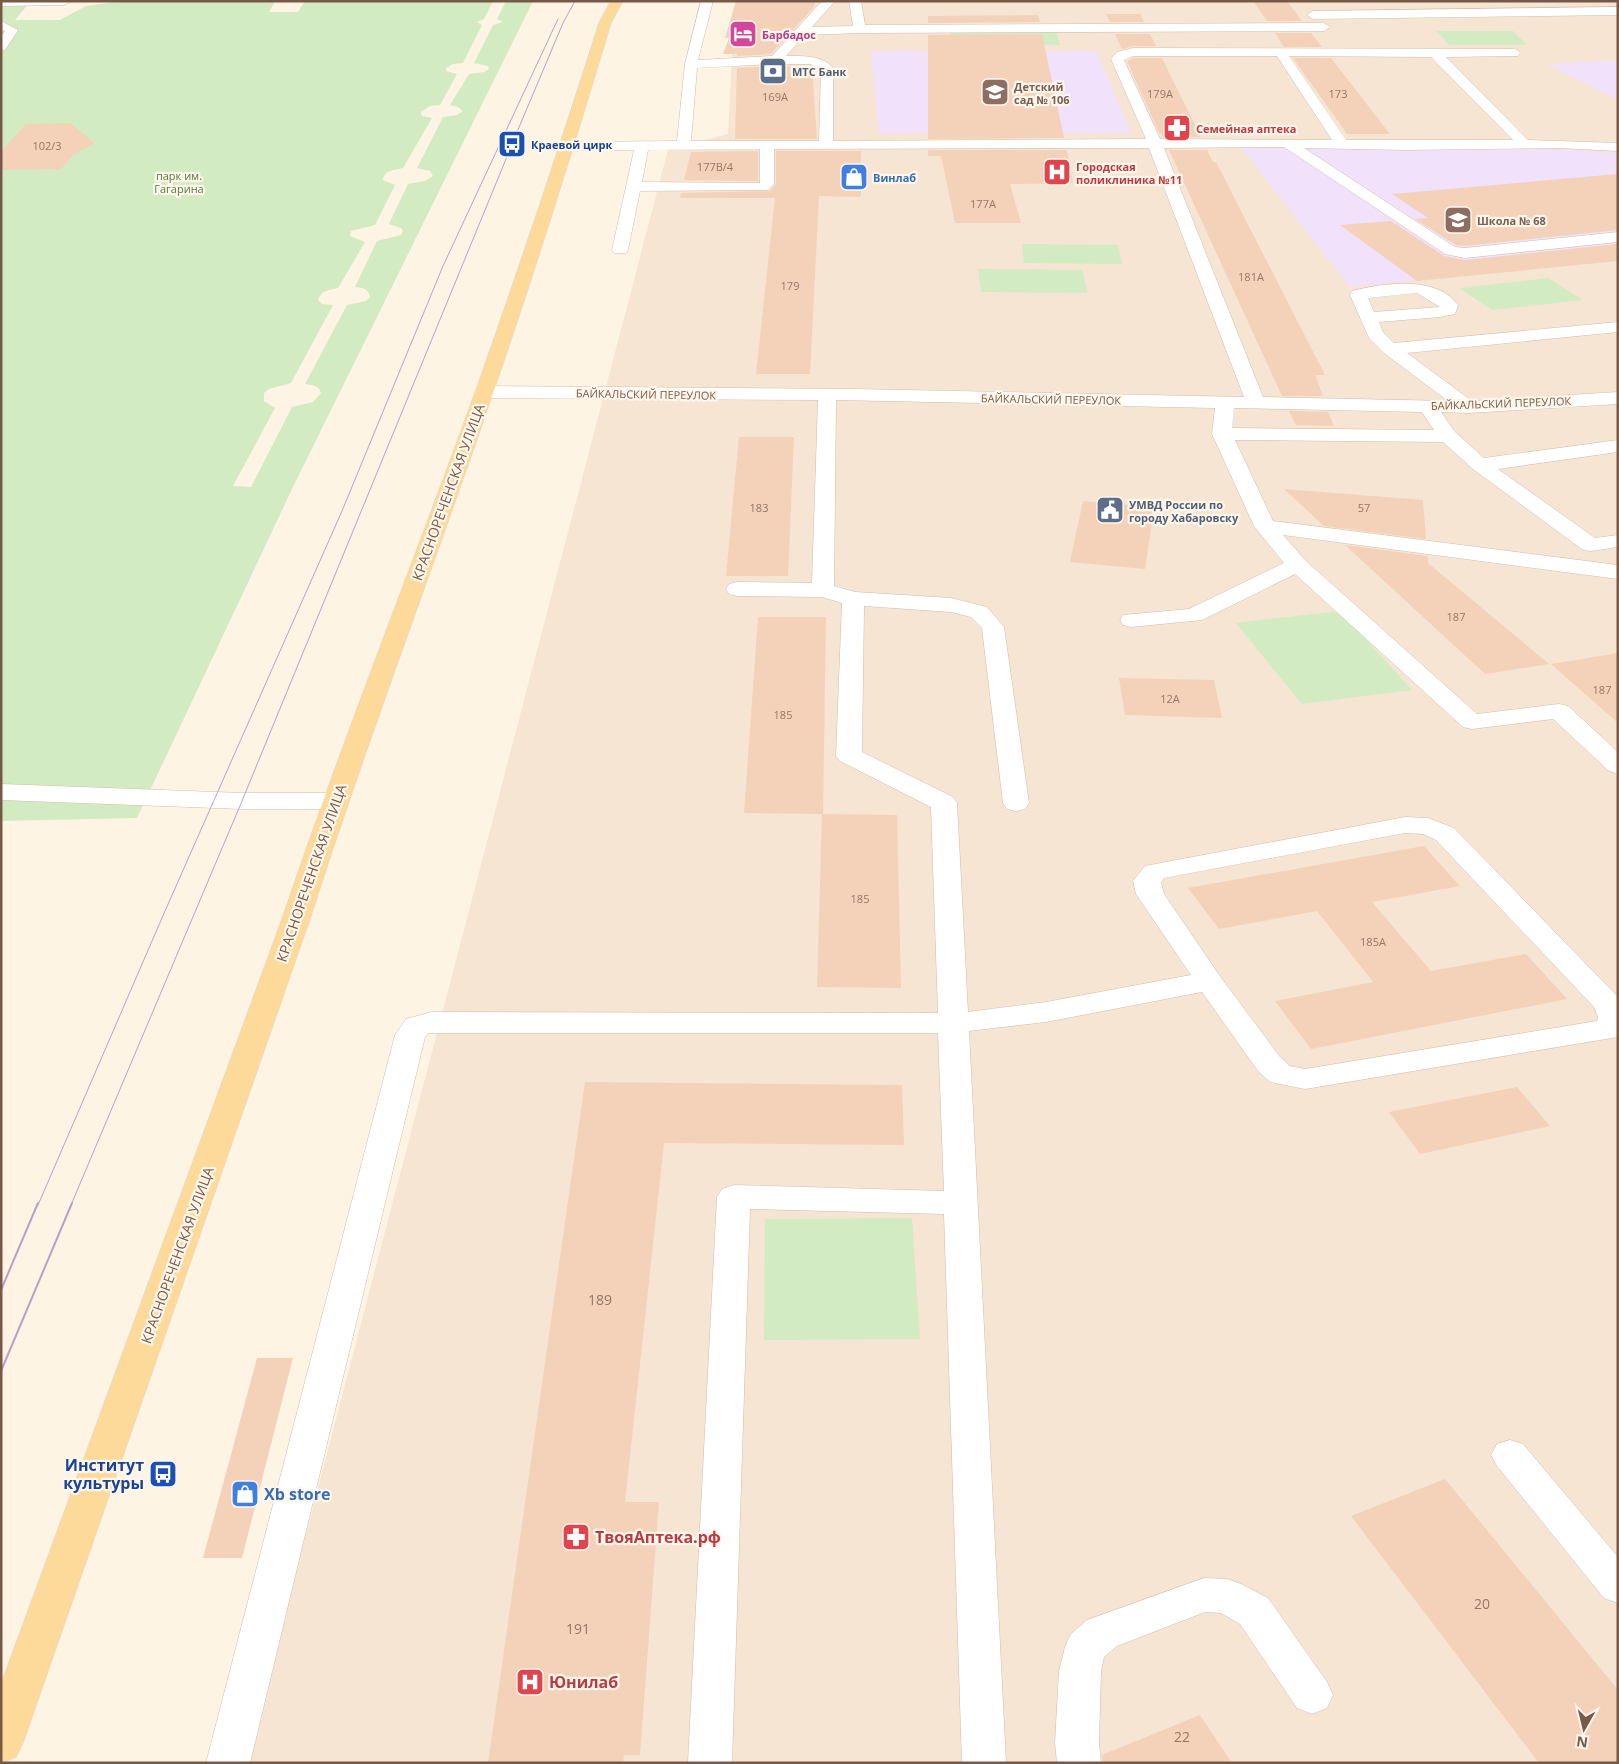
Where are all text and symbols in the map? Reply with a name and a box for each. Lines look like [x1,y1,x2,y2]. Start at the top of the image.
hotel icon: Барбадос [728,19,758,49]
place label: Барбадос [762,27,816,42]
bank icon: МТС Банк [758,56,788,86]
place label: МТС Банк [792,64,847,79]
school or university icon: Детский сад № 106 [980,77,1010,107]
place label: Детский сад № 106 [1014,79,1070,107]
house number: 179А [1147,86,1173,101]
house number: 173 [1329,86,1347,101]
house number: 169А [762,89,788,104]
pharmacy icon: Семейная аптека [1162,113,1192,143]
place label: Семейная аптека [1196,121,1296,136]
bus stop icon: Краевой цирк [497,129,527,159]
place label: Краевой цирк [531,137,612,152]
house number: 102/3 [32,138,62,153]
hospital icon: Городская поликлиника №11 [1042,157,1072,187]
house number: 177В/4 [697,159,734,174]
place label: Городская поликлиника №11 [1076,159,1182,187]
shop icon: Винлаб [839,162,869,192]
park label: парк им. Гагарина [154,168,204,196]
place label: Винлаб [873,170,916,185]
house number: 177А [970,196,996,211]
school or university icon: Школа № 68 [1443,205,1473,235]
place label: Школа № 68 [1477,213,1546,228]
house number: 181А [1238,269,1264,284]
house number: 179 [781,278,799,293]
street label: БАЙКАЛЬСКИЙ ПЕРЕУЛОК [576,385,717,403]
street label: БАЙКАЛЬСКИЙ ПЕРЕУЛОК [981,390,1122,408]
street label: БАЙКАЛЬСКИЙ ПЕРЕУЛОК [1431,393,1572,413]
street label: КРАСНОРЕЧЕНСКАЯ УЛИЦА [407,401,489,583]
public building icon: УМВД России по городу Хабаровску [1095,495,1125,525]
place label: УМВД России по городу Хабаровску [1129,497,1239,525]
house number: 183 [750,500,768,515]
house number: 57 [1358,500,1370,515]
house number: 187 [1447,609,1465,624]
house number: 187 [1593,682,1611,697]
house number: 12А [1160,691,1180,706]
house number: 185 [774,707,792,722]
street label: КРАСНОРЕЧЕНСКАЯ УЛИЦА [272,781,350,964]
house number: 185 [851,891,869,906]
house number: 185А [1360,934,1386,949]
street label: КРАСНОРЕЧЕНСКАЯ УЛИЦА [136,1164,218,1346]
house number: 189 [588,1290,612,1309]
place label: Институт культуры [63,1454,144,1494]
bus stop icon: Институт культуры [148,1459,178,1489]
shop icon: Xb store [230,1479,260,1509]
place label: Xb store [264,1483,330,1505]
pharmacy icon: ТвояАптека.рф [561,1522,591,1552]
place label: ТвояАптека.рф [595,1526,721,1548]
house number: 20 [1474,1594,1490,1613]
house number: 191 [566,1619,590,1638]
hospital icon: Юнилаб [515,1667,545,1697]
place label: Юнилаб [549,1671,618,1693]
north arrow [1559,1704,1609,1754]
house number: 22 [1174,1727,1190,1746]
text: N [1575,1732,1589,1753]

